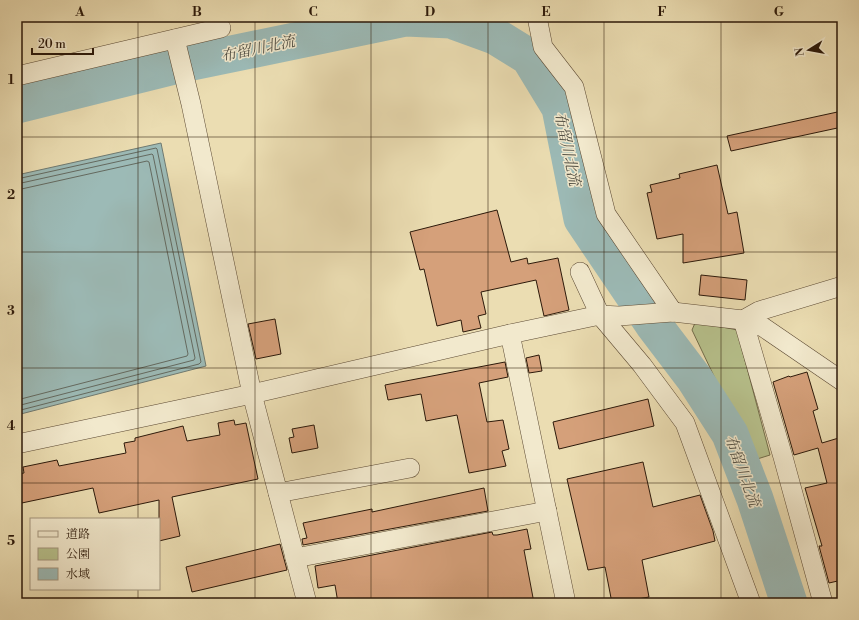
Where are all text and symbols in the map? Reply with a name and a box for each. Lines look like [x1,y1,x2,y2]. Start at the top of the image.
text: A [74,4,85,20]
text: B [192,4,202,20]
text: C [308,4,318,20]
text: D [425,4,435,20]
text: E [541,4,551,20]
text: F [657,4,667,20]
text: G [774,4,785,20]
scale bar [32,30,93,56]
north arrow [789,30,829,70]
water label: 布留川北流 [219,31,300,66]
text: 20 m [38,37,66,52]
text: N [792,46,808,57]
text: 1 [8,72,15,88]
water label: 布留川北流 [550,110,585,191]
text: 2 [7,187,15,203]
text: 3 [7,303,15,319]
text: 4 [7,418,16,434]
water label: 布留川北流 [720,433,765,512]
legend [30,518,160,590]
text: 道路 [66,527,90,542]
text: 5 [7,533,15,549]
text: 公園 [66,547,90,562]
text: 水域 [66,567,90,582]

